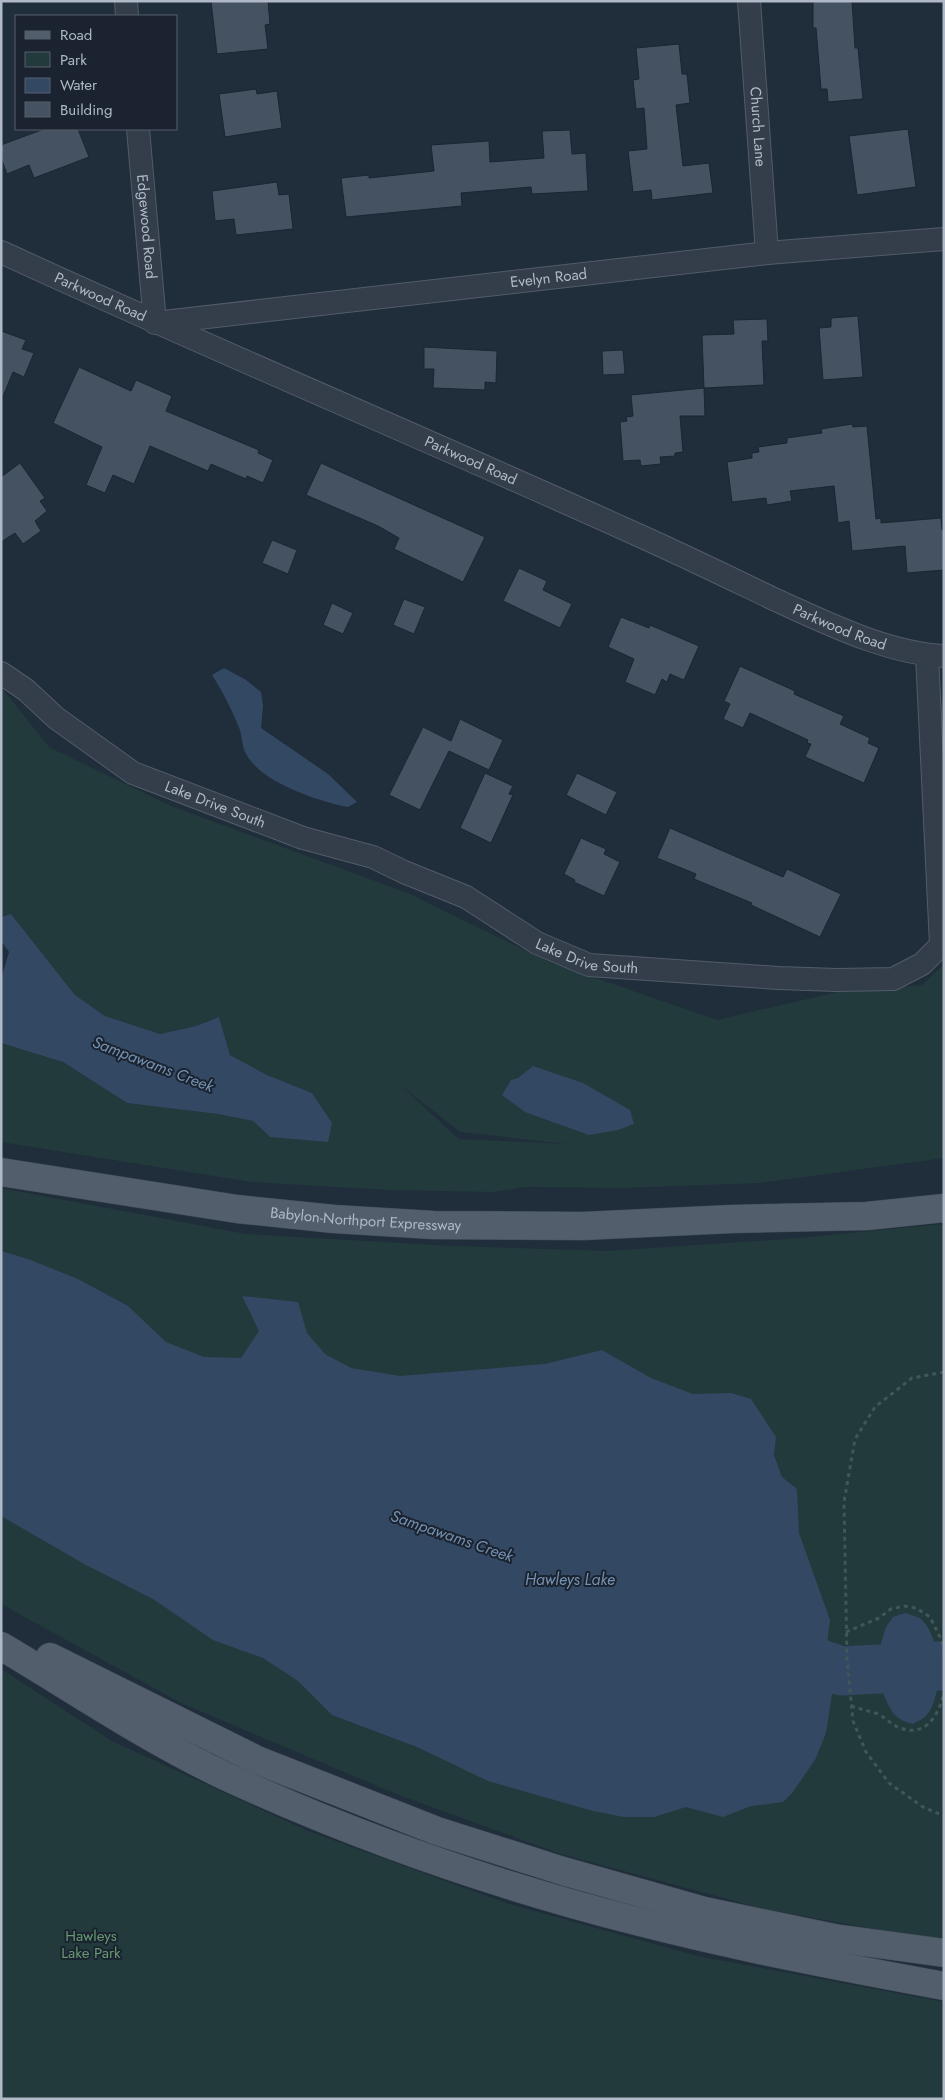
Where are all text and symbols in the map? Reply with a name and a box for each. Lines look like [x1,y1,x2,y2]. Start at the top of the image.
legend [15,15,178,130]
text: Road [60,24,92,46]
text: Park [60,49,87,71]
text: Water [60,74,98,96]
street label: Church Lane [744,86,772,168]
text: Building [60,99,112,121]
street label: Edgewood Road [131,173,162,280]
street label: Evelyn Road [509,263,588,293]
street label: Parkwood Road [51,267,150,327]
street label: Parkwood Road [421,430,520,490]
street label: Parkwood Road [789,598,889,656]
street label: Lake Drive South [162,775,269,834]
street label: Lake Drive South [532,933,639,979]
water label: Sampawams Creek [89,1030,218,1098]
street label: Babylon-Northport Expressway [269,1201,462,1236]
water label: Sampawams Creek [388,1504,517,1568]
water label: Hawleys Lake [525,1568,615,1591]
park label: Hawleys Lake Park [61,1925,121,1964]

